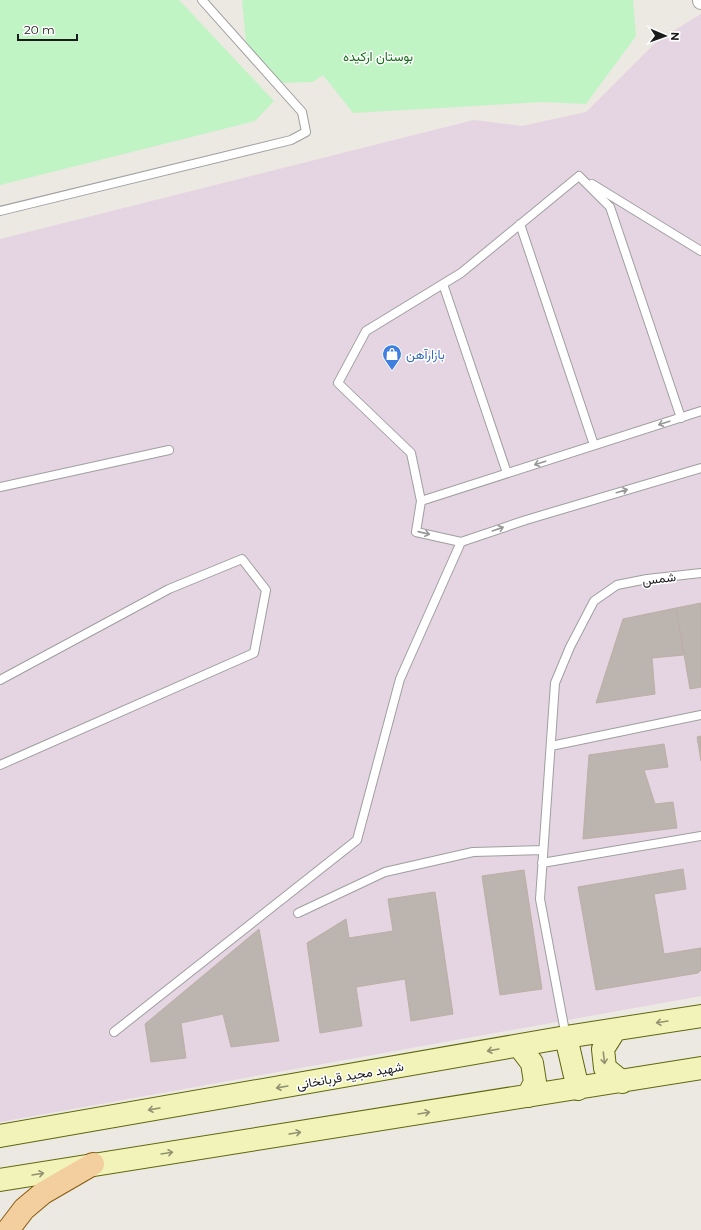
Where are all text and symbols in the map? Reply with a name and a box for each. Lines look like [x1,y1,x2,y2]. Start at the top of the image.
scale bar [18,16,77,42]
north arrow [645,16,685,56]
text: 20 m [24,22,55,37]
text: N [668,32,682,41]
park label: بوستان ارکیده [343,48,413,65]
shop icon: بازارآهن [381,343,403,371]
place label: بازارآهن [406,346,445,363]
one-way arrow [658,420,671,427]
one-way arrow [534,459,546,467]
one-way arrow [616,487,629,494]
one-way arrow [491,525,504,532]
one-way arrow [417,530,430,538]
street label: شمس [641,568,677,589]
one-way arrow [656,1018,669,1026]
one-way arrow [487,1046,500,1054]
one-way arrow [600,1051,608,1064]
street label: شهید مجید قربانخانی [295,1058,405,1093]
one-way arrow [276,1083,289,1091]
one-way arrow [148,1106,161,1114]
one-way arrow [417,1109,430,1117]
one-way arrow [288,1129,301,1137]
one-way arrow [160,1149,173,1157]
one-way arrow [32,1169,45,1177]

